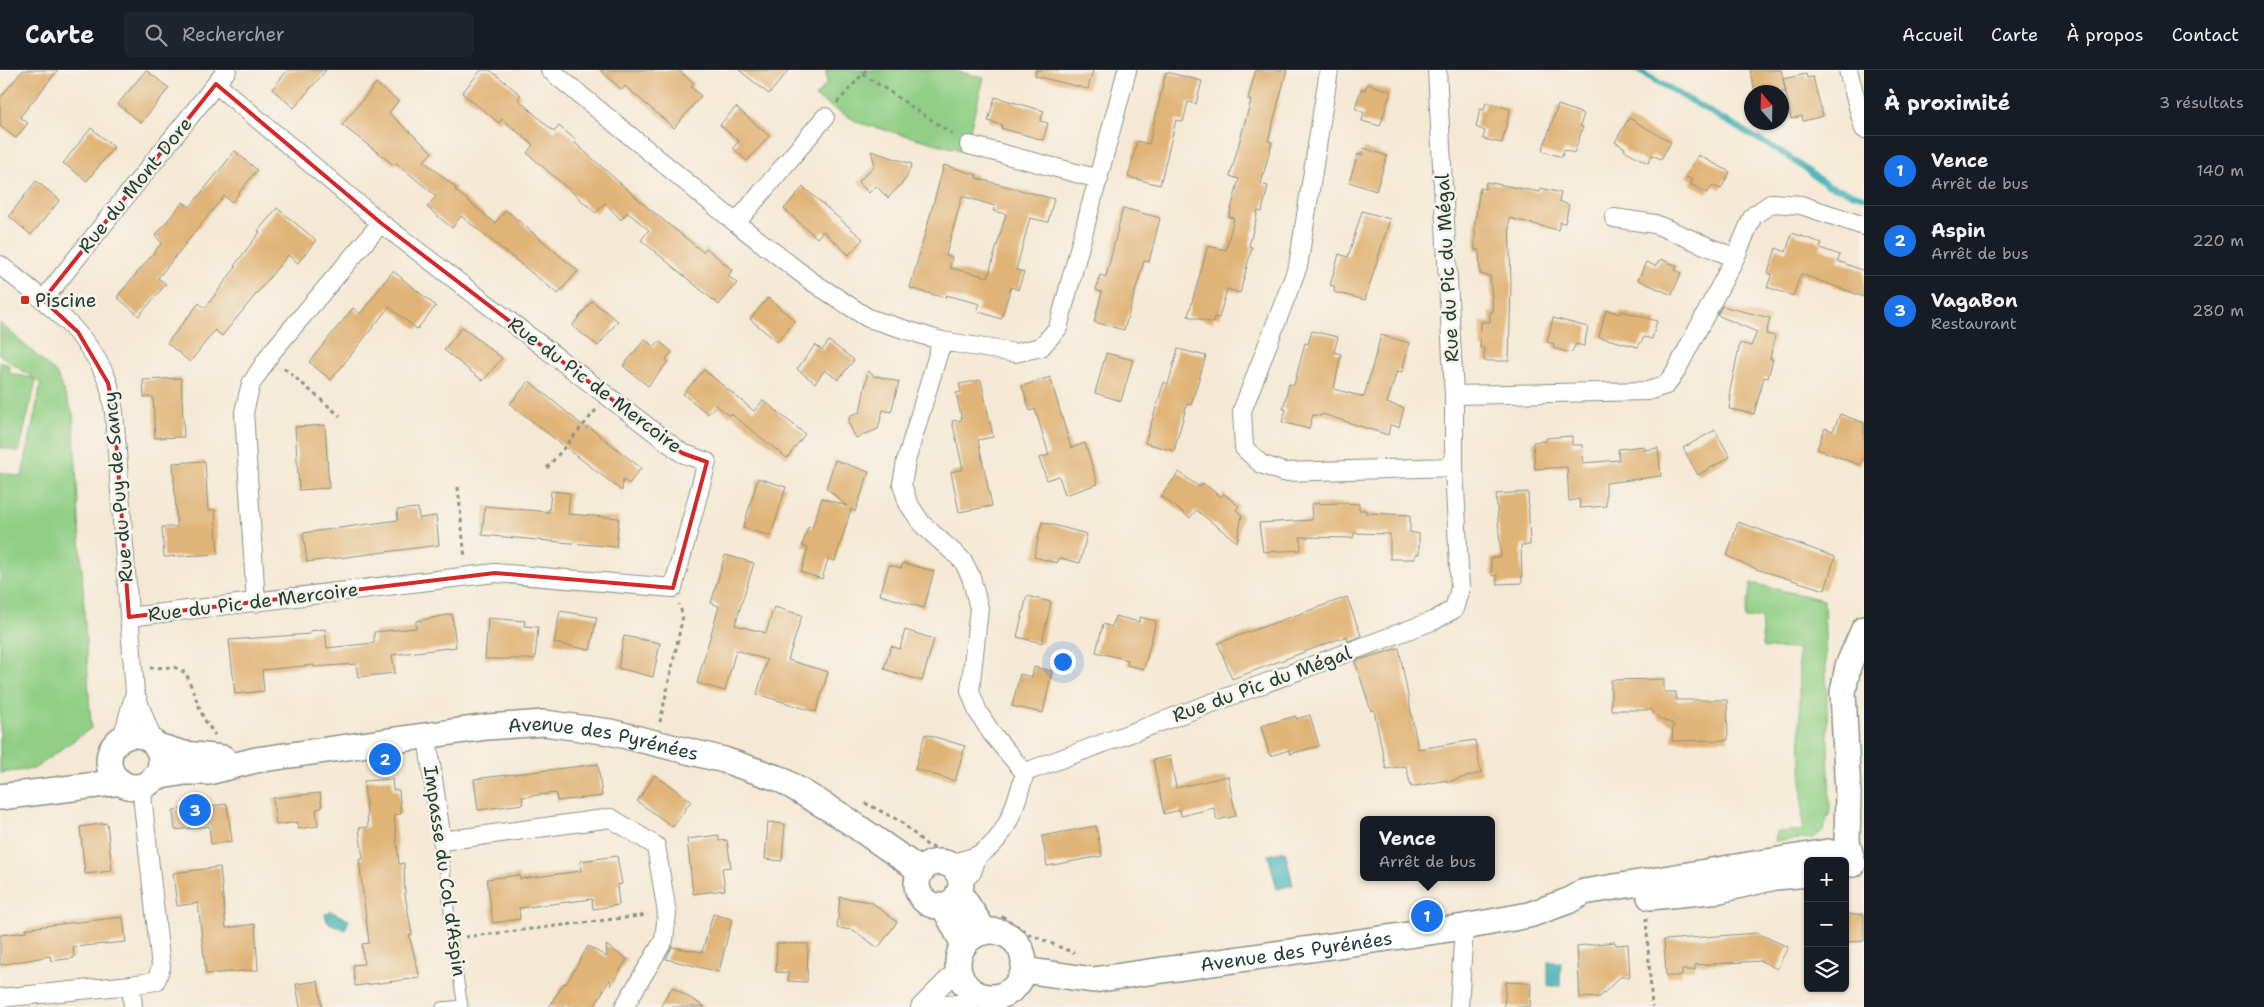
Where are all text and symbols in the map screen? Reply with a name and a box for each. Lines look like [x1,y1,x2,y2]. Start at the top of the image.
search box [124,12,474,57]
text: Carte [25,19,94,51]
icon: search [142,21,170,49]
text: Rechercher [182,22,285,47]
text: Accueil [1902,23,1963,47]
text: Carte [1991,23,2038,47]
text: À propos [2066,23,2144,47]
text: Contact [2172,23,2239,47]
north arrow [1744,85,1789,130]
text: À proximité [1884,89,2010,117]
text: 3 résultats [2159,92,2244,113]
street label: Rue du Mont Dore [72,112,198,258]
text: Vence [1931,148,1988,173]
text: 1 [1896,160,1904,181]
text: 140 m [2197,160,2244,181]
street label: Rue du Pic du Mégal [1430,173,1464,363]
text: Arrêt de bus [1931,173,2029,194]
text: Aspin [1931,218,1986,243]
text: 2 [1894,230,1906,251]
text: 220 m [2192,230,2244,251]
text: Arrêt de bus [1931,243,2029,264]
place label: Piscine [35,288,97,313]
text: VagaBon [1931,288,2018,313]
marker: Piscine [19,294,31,306]
text: 3 [1894,300,1906,321]
text: 280 m [2192,300,2244,321]
street label: Rue du Pic de Mercoire [503,311,687,459]
text: Restaurant [1931,313,2017,334]
street label: Rue du Puy de Sancy [97,390,139,584]
street label: Rue du Pic de Mercoire [146,577,360,627]
street label: Rue du Pic du Mégal [1169,640,1355,728]
your location [1050,649,1076,675]
street label: Avenue des Pyrénées [507,710,701,766]
pin: 2 [369,740,401,778]
street label: Impasse du Col d'Aspin [418,764,472,978]
pin: 3 [179,791,211,829]
popup [1360,816,1495,881]
text: Vence [1379,826,1436,851]
text: Arrêt de bus [1379,851,1476,872]
map controls [1804,857,1849,992]
button: + [1804,857,1849,902]
pin: 1 [1411,897,1443,935]
button: − [1804,902,1849,947]
street label: Avenue des Pyrénées [1199,925,1394,977]
button: layers [1804,947,1849,992]

